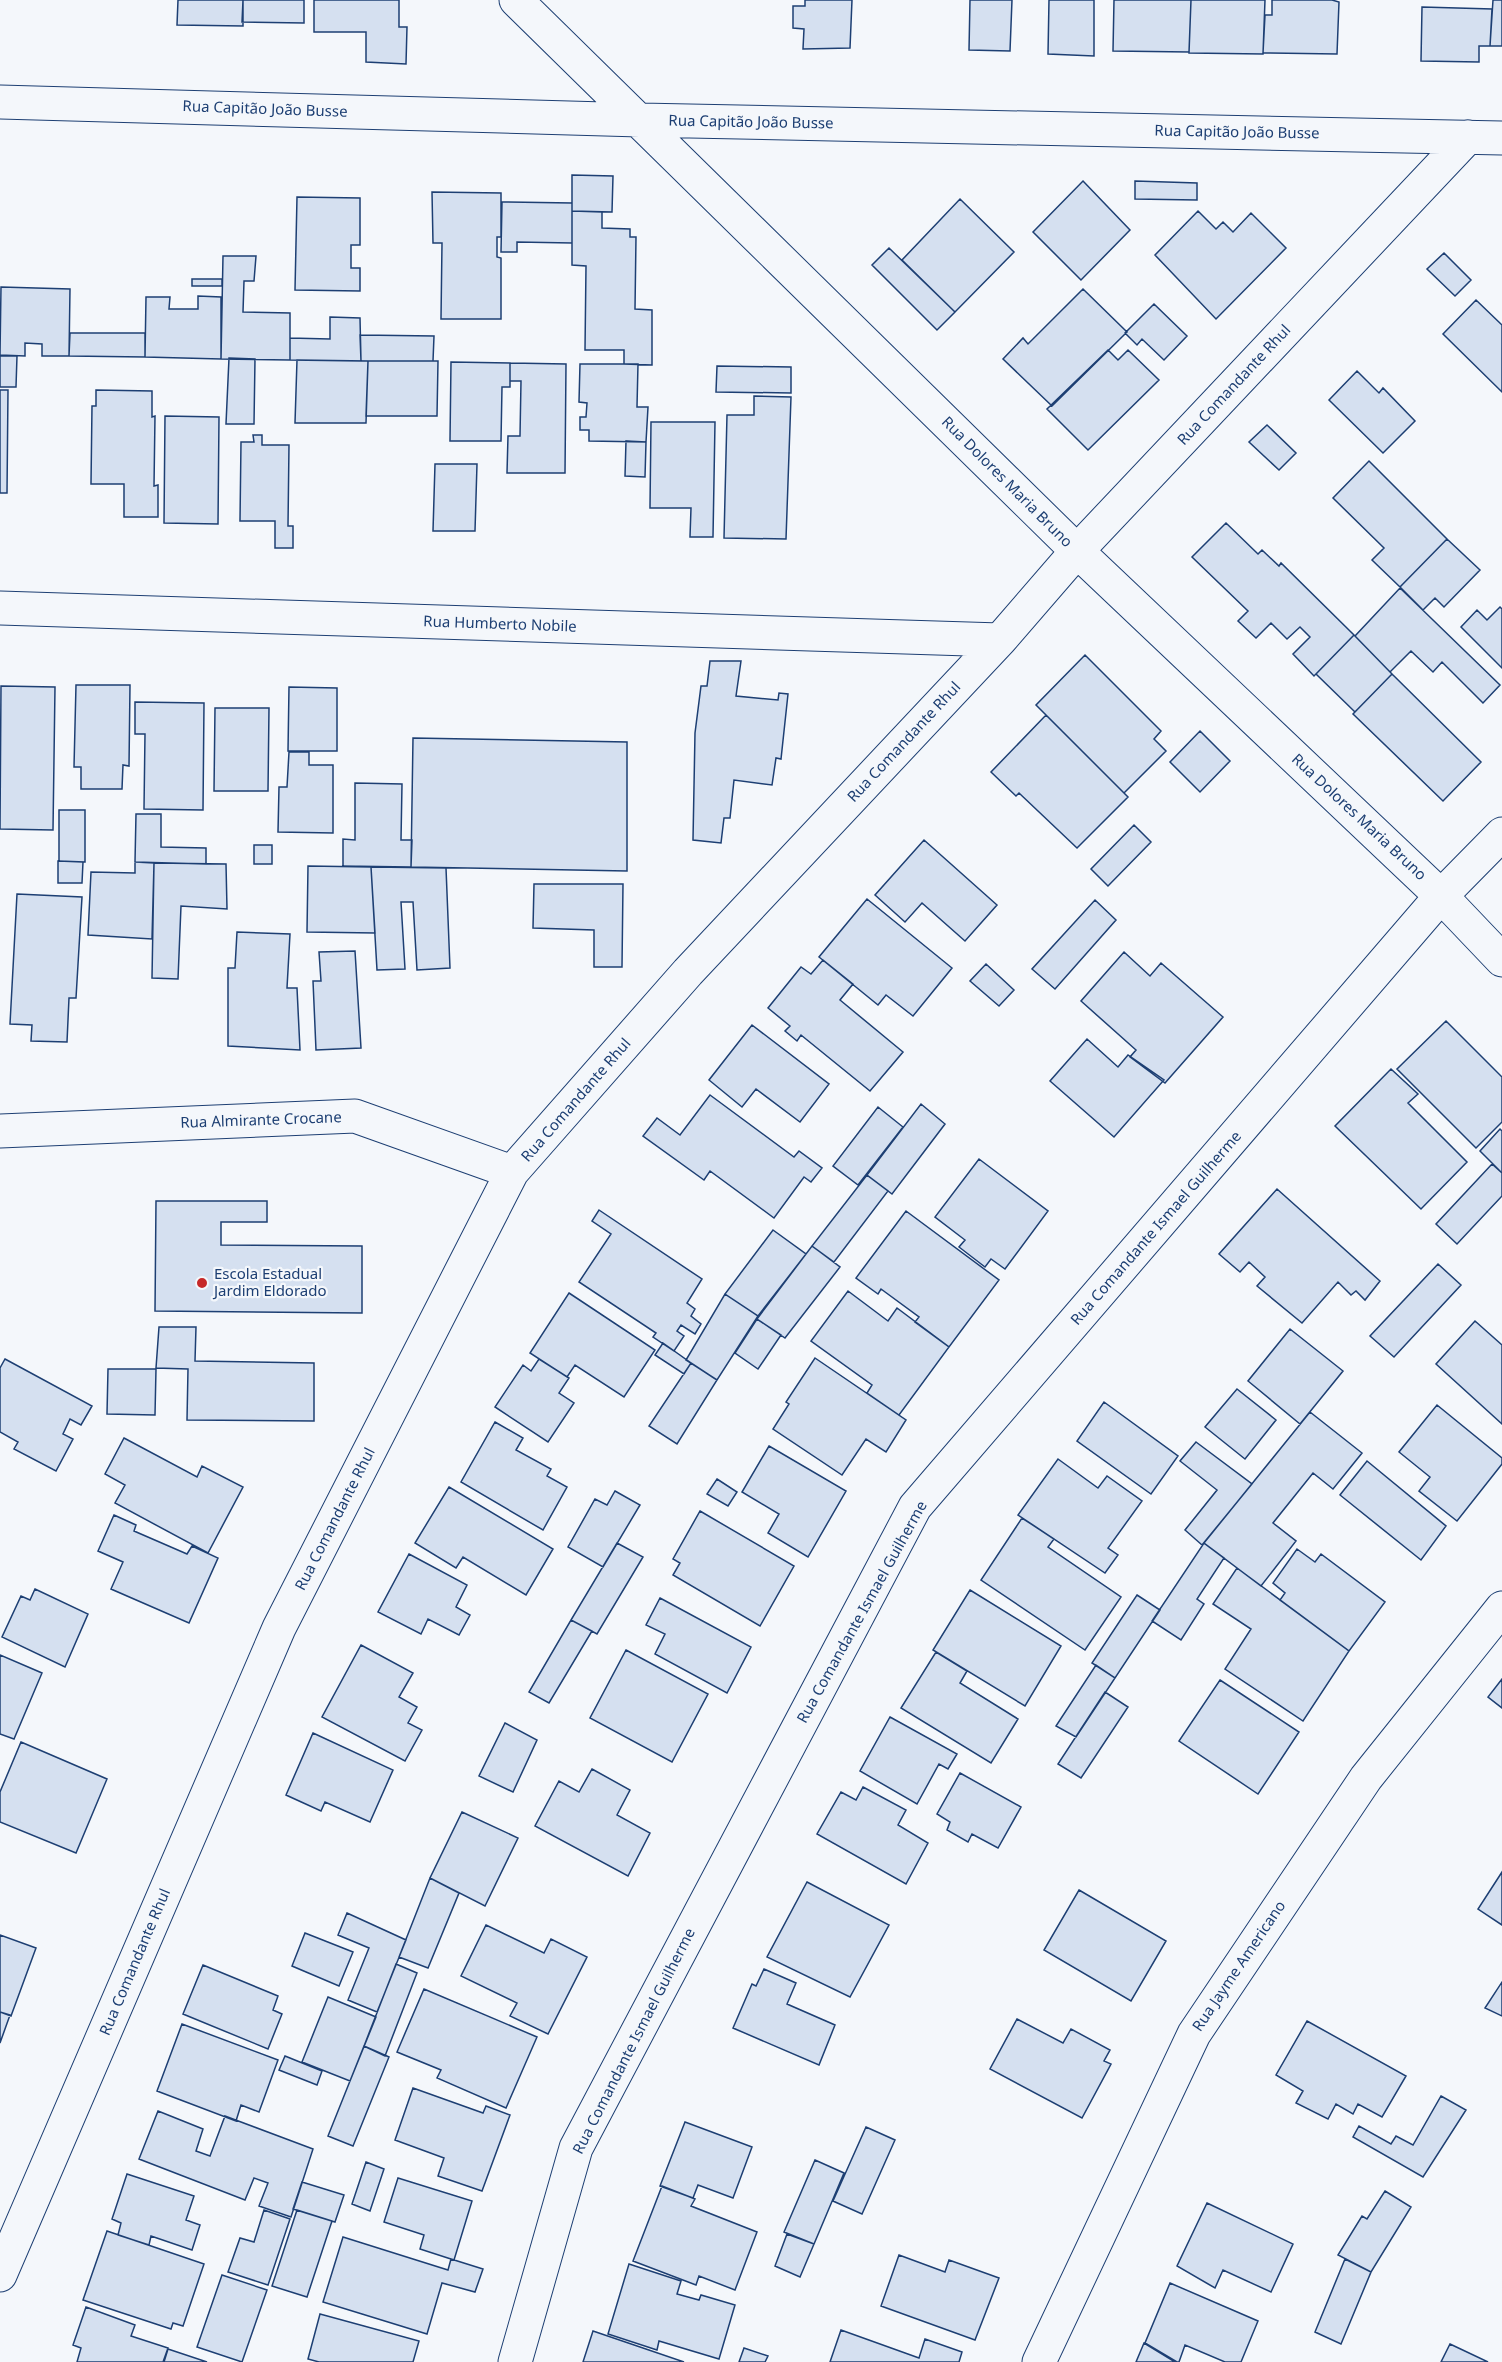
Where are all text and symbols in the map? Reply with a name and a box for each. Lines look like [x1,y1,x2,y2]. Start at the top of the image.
street label: Rua Capitão João Busse [182,95,348,121]
street label: Rua Capitão João Busse [668,110,834,132]
street label: Rua Capitão João Busse [1154,120,1320,142]
street label: Rua Comandante Rhul [1172,320,1294,449]
street label: Rua Dolores Maria Bruno [938,412,1077,551]
street label: Rua Humberto Nobile [423,610,577,636]
street label: Rua Comandante Rhul [842,677,964,806]
street label: Rua Dolores Maria Bruno [1288,748,1431,884]
street label: Rua Comandante Rhul [516,1033,634,1165]
street label: Rua Almirante Crocane [180,1106,342,1132]
street label: Rua Comandante Ismael Guilherme [1065,1126,1245,1329]
place label: Escola Estadual Jardim Eldorado [212,1263,327,1300]
marker: Escola Estadual Jardim Eldorado [195,1276,209,1290]
street label: Rua Comandante Rhul [289,1444,379,1593]
street label: Rua Comandante Ismael Guilherme [791,1497,931,1726]
street label: Rua Comandante Rhul [94,1885,174,2038]
street label: Rua Jayme Americano [1187,1896,1289,2035]
street label: Rua Comandante Ismael Guilherme [567,1924,699,2157]

